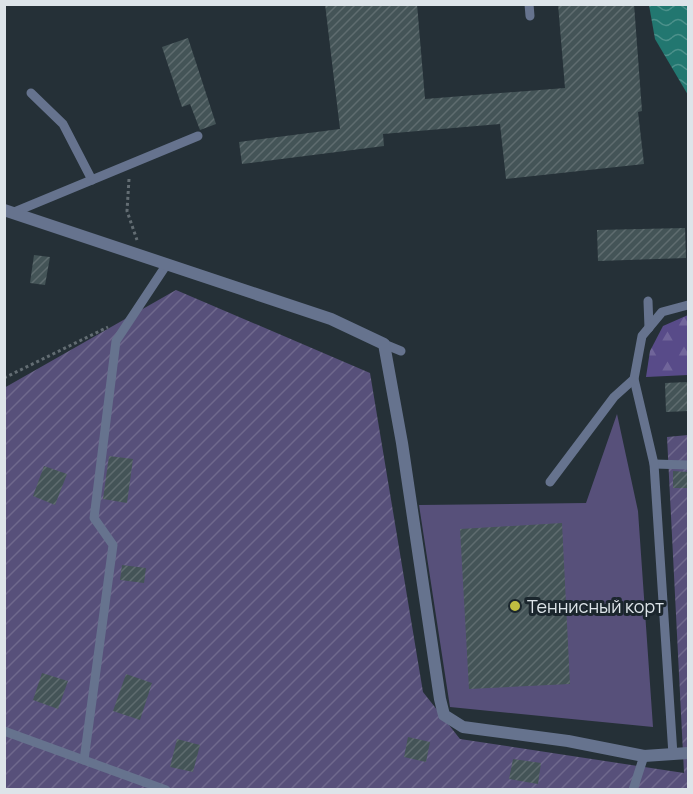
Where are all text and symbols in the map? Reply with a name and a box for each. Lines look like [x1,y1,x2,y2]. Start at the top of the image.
place label: Теннисный корт [527,594,664,618]
marker: Теннисный корт [508,599,522,613]

